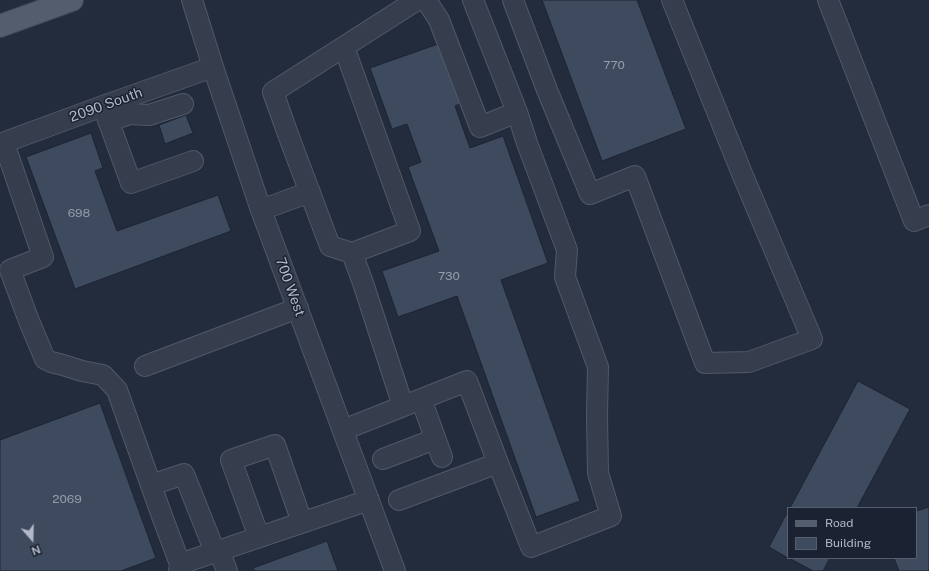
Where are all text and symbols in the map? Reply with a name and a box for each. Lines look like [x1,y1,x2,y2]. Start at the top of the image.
house number: 770 [603,58,625,72]
street label: 2090 South [67,84,145,126]
house number: 698 [68,206,90,220]
street label: 700 West [272,255,308,319]
house number: 730 [438,269,460,283]
house number: 2069 [52,492,82,506]
legend [787,507,917,559]
text: Road [825,516,853,530]
north arrow [12,519,52,559]
text: Building [825,536,871,550]
text: N [30,543,42,557]

